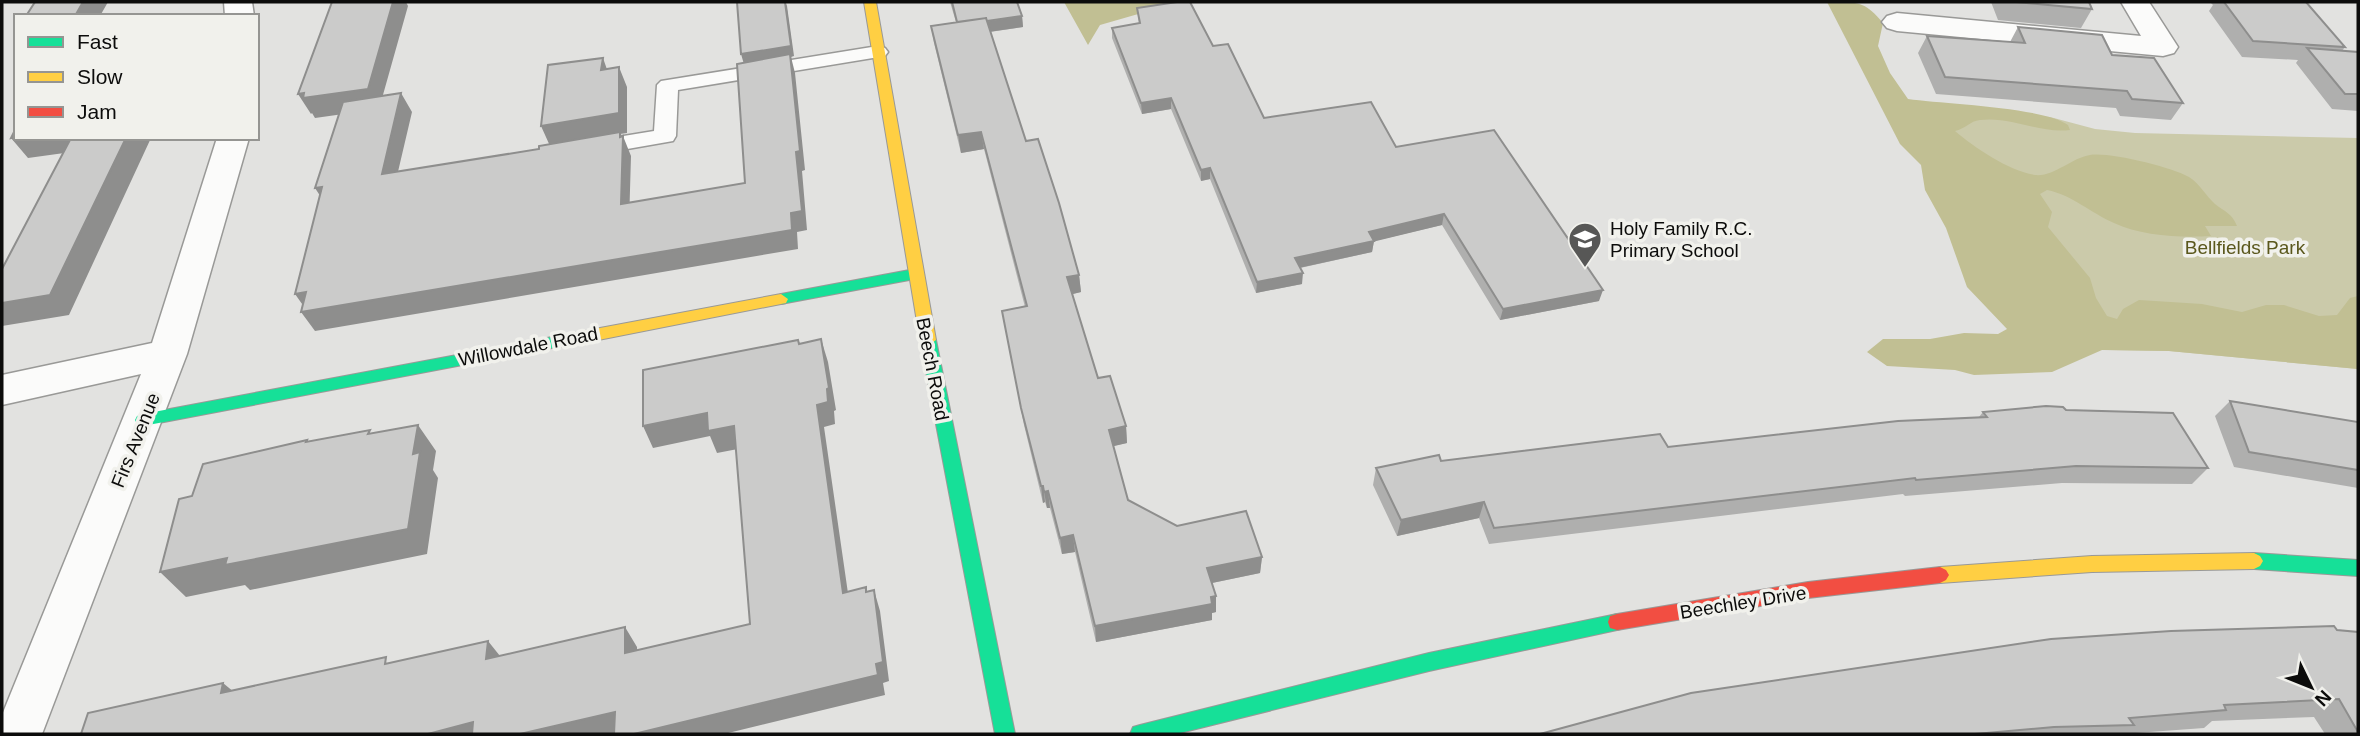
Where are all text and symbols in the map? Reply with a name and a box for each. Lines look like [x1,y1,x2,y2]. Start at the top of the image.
legend [14,14,259,140]
text: Fast [77,30,118,53]
text: Slow [77,65,123,88]
text: Jam [77,100,117,123]
place label: Holy Family R.C. Primary School [1610,218,1753,261]
school or university icon: Holy Family R.C. Primary School [1566,220,1604,269]
park label: Bellfields Park [2185,237,2306,258]
street label: Beech Road [912,316,953,422]
street label: Willowdale Road [457,323,600,370]
street label: Firs Avenue [107,390,164,490]
street label: Beechley Drive [1678,582,1808,623]
north arrow [2276,652,2346,722]
text: N [2311,686,2335,710]

